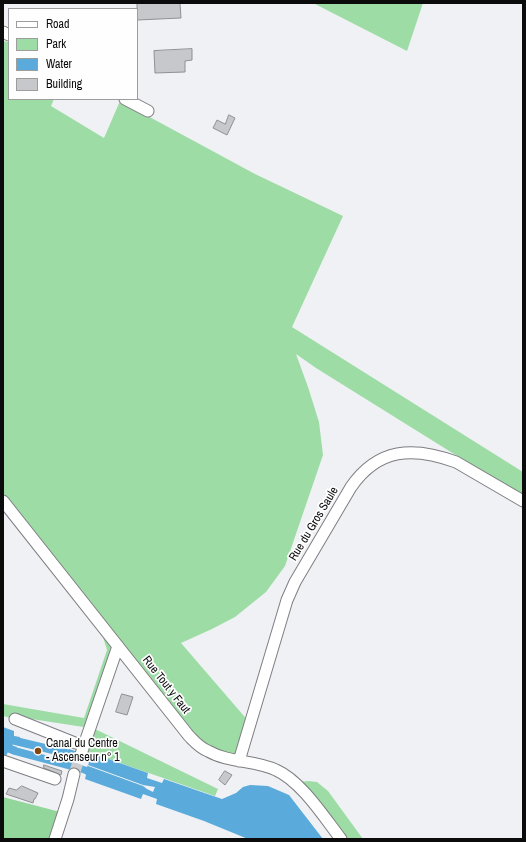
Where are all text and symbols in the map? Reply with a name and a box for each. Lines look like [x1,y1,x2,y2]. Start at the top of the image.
legend [8,8,138,100]
text: Road [46,16,70,32]
text: Park [46,36,66,52]
text: Water [46,56,72,72]
text: Building [46,76,82,92]
street label: Rue du Gros Saule [286,484,342,564]
street label: Rue Tout y Faut [139,653,193,717]
place label: Canal du Centre - Ascenseur n° 1 [46,737,120,765]
marker: Canal du Centre - Ascenseur n° 1 [33,746,43,756]

